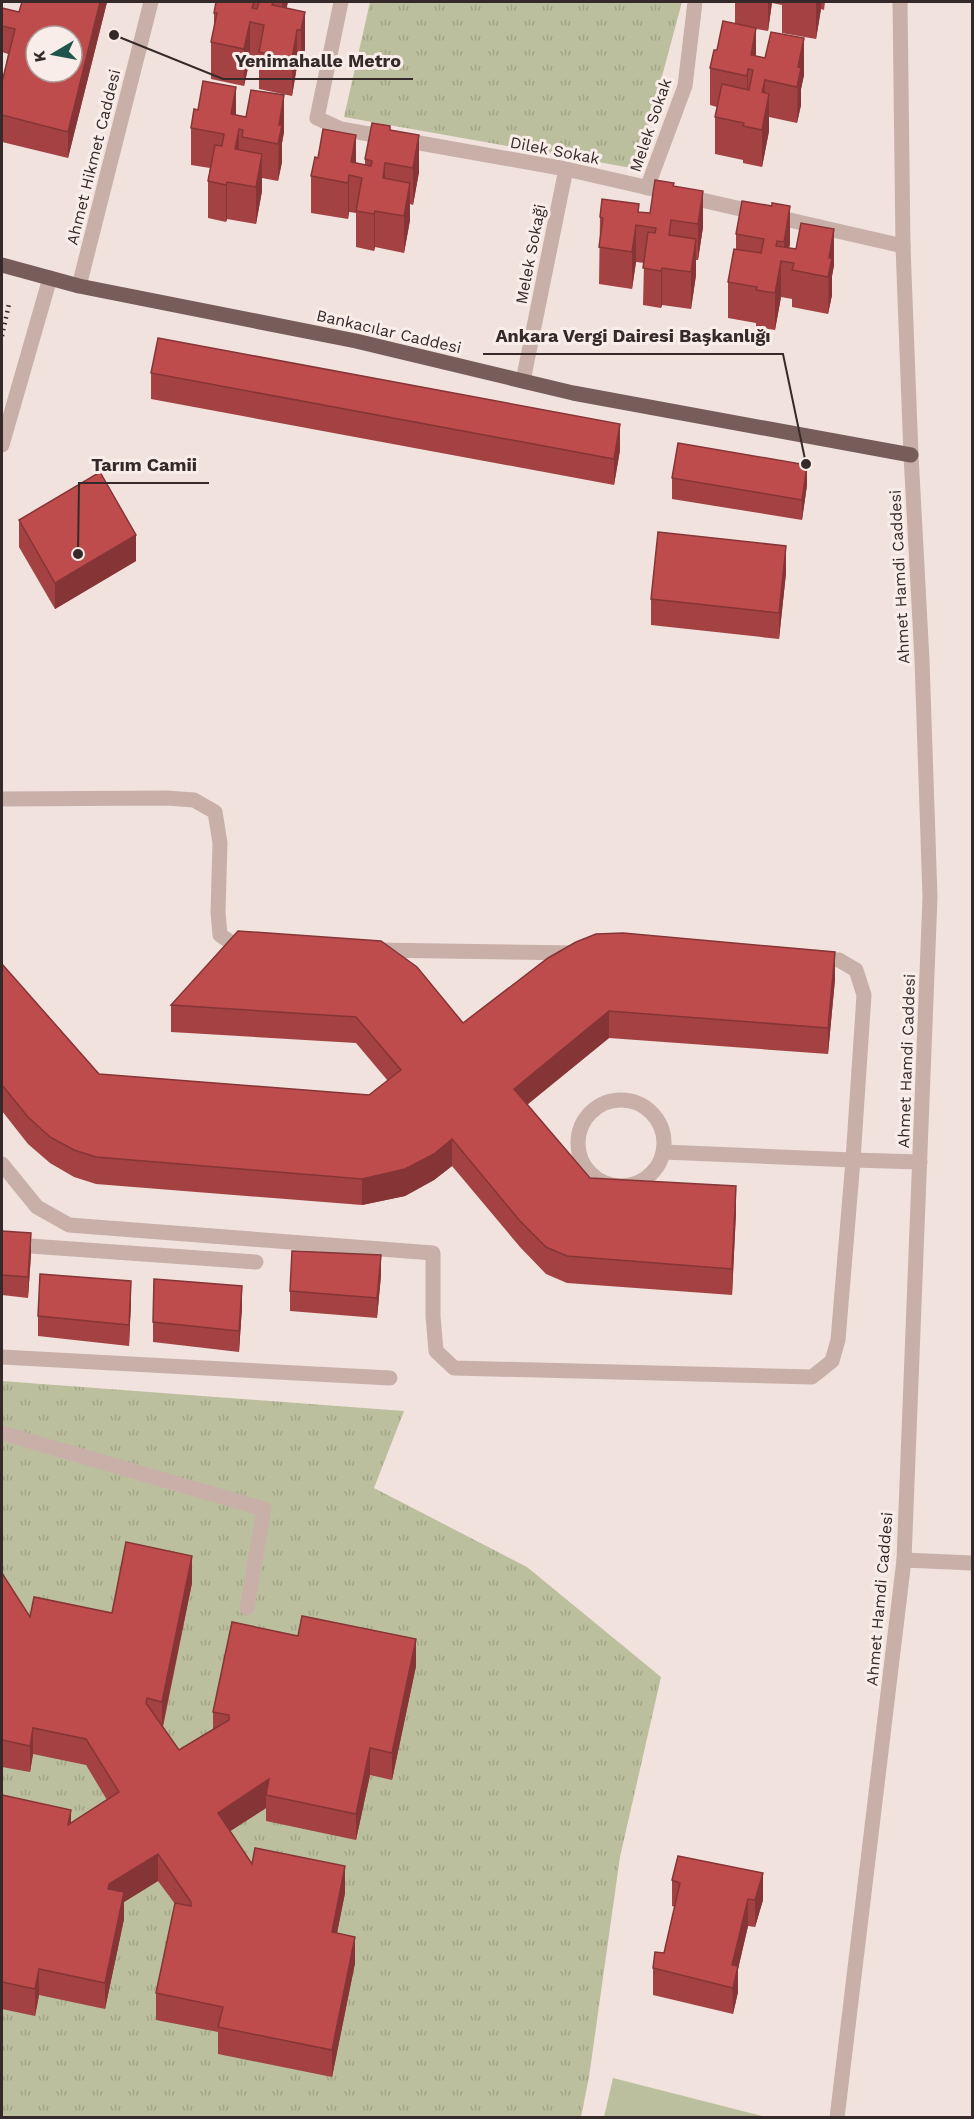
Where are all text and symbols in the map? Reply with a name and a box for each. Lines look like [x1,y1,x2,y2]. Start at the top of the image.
north arrow [24,24,84,84]
callout: Yenimahalle Metro [223,43,413,79]
text: K [29,49,50,64]
text: Yenimahalle Metro [235,50,401,71]
street label: Ahmet Hikmet Caddesi [62,67,125,247]
street label: Melek Sokak [626,76,675,175]
street label: Dilek Sokak [508,132,601,168]
street label: Melek Sokaği [511,202,550,306]
street label: Bankacılar Caddesi [315,306,463,357]
callout: Ankara Vergi Dairesi Başkanlığı [483,318,783,354]
text: Ankara Vergi Dairesi Başkanlığı [495,325,771,346]
callout: Tarım Camii [79,447,209,483]
text: Tarım Camii [91,454,197,475]
street label: Ahmet Hamdi Caddesi [885,489,914,665]
street label: Ahmet Hamdi Caddesi [894,973,919,1149]
street label: Ahmet Hamdi Caddesi [862,1511,897,1687]

